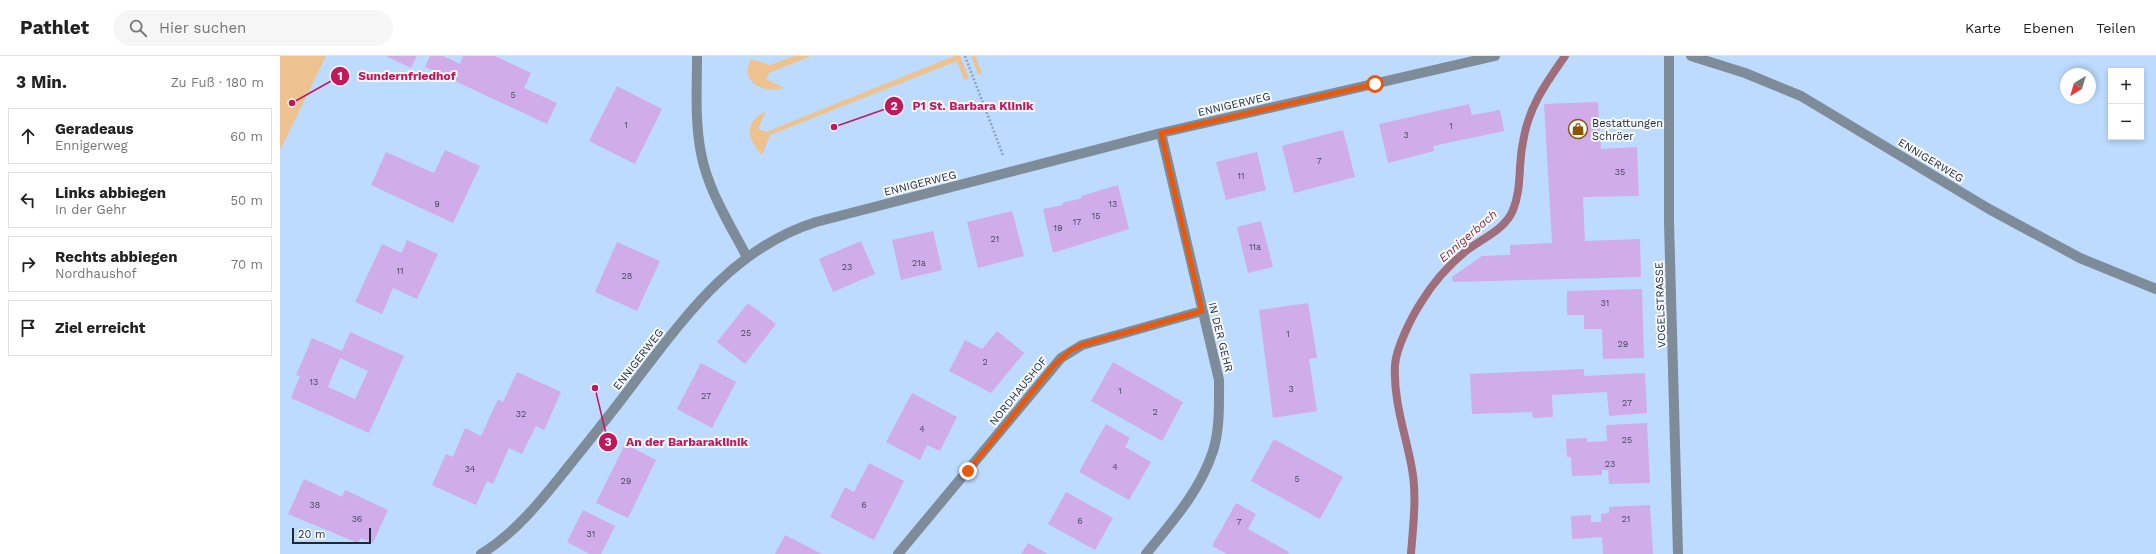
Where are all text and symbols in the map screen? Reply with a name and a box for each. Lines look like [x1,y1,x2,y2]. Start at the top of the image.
search box [113,10,393,46]
text: Pathlet [20,16,89,39]
icon: search [127,17,149,39]
text: Hier suchen [159,19,246,37]
text: Karte [1965,20,2001,36]
text: Ebenen [2023,20,2074,36]
text: Teilen [2096,20,2136,36]
callout: Sundernfriedhof [330,64,463,88]
north arrow [2060,68,2096,104]
map controls [2108,68,2144,140]
button: + [2108,68,2144,104]
text: 1 [337,69,343,83]
text: Sundernfriedhof [358,69,456,83]
text: 3 Min. [16,72,67,92]
text: Zu Fuß · 180 m [171,75,264,90]
route start [1366,75,1384,93]
house number: 5 [510,90,516,100]
street label: ENNIGERWEG [1197,90,1272,119]
callout: P1 St. Barbara Klinik [884,94,1041,118]
text: 2 [890,99,898,113]
text: P1 St. Barbara Klinik [913,99,1034,113]
button: − [2108,104,2144,140]
place label: Bestattungen Schröer [1592,117,1663,143]
shop icon: Bestattungen Schröer [1567,118,1589,140]
text: Geradeaus [55,120,134,138]
house number: 1 [624,120,628,130]
house number: 1 [1449,121,1453,131]
icon: ahead [17,125,39,147]
text: 60 m [230,129,263,144]
house number: 3 [1403,130,1409,140]
street label: ENNIGERWEG [1896,136,1966,185]
text: Ennigerweg [55,138,128,153]
house number: 7 [1316,156,1322,166]
house number: 35 [1615,167,1625,177]
street label: ENNIGERWEG [883,168,958,199]
house number: 11 [1237,171,1245,181]
text: Links abbiegen [55,184,166,202]
icon: left [17,189,39,211]
text: 50 m [231,193,263,208]
house number: 9 [434,199,440,209]
house number: 13 [1109,199,1117,209]
text: In der Gehr [55,202,127,217]
water label: Ennigerbach [1436,207,1500,265]
house number: 15 [1092,211,1100,221]
house number: 17 [1073,217,1081,227]
house number: 19 [1053,223,1063,233]
house number: 21 [991,234,999,244]
house number: 11a [1249,242,1261,252]
text: Rechts abbiegen [55,248,177,266]
icon: right [17,253,39,275]
text: 70 m [231,257,263,272]
house number: 21a [912,258,926,268]
house number: 23 [842,262,852,272]
street label: VOGELSTRASSE [1653,262,1668,348]
text: Nordhaushof [55,266,137,281]
house number: 11 [396,266,404,276]
house number: 28 [622,271,632,281]
house number: 31 [1601,298,1609,308]
street label: IN DER GEHR [1206,301,1235,373]
icon: arrive [17,317,39,339]
text: Ziel erreicht [55,319,145,337]
street label: ENNIGERWEG [610,326,666,392]
house number: 25 [741,328,751,338]
house number: 1 [1286,329,1290,339]
house number: 29 [1618,339,1628,349]
street label: NORDHAUSHOF [987,354,1050,428]
house number: 2 [982,357,988,367]
house number: 13 [310,377,318,387]
house number: 3 [1288,384,1294,394]
house number: 1 [1118,386,1122,396]
house number: 27 [701,391,711,401]
house number: 27 [1622,398,1632,408]
house number: 2 [1152,407,1158,417]
house number: 32 [516,409,526,419]
house number: 4 [919,424,925,434]
callout: An der Barbaraklinik [598,430,756,454]
text: 3 [604,435,612,449]
text: An der Barbaraklinik [626,435,748,449]
house number: 25 [1622,435,1632,445]
house number: 23 [1605,459,1615,469]
route end [959,462,977,480]
house number: 4 [1112,462,1118,472]
house number: 34 [465,464,476,474]
house number: 5 [1294,474,1300,484]
house number: 29 [621,476,631,486]
house number: 38 [310,500,320,510]
house number: 6 [861,500,867,510]
house number: 36 [352,514,362,524]
house number: 21 [1622,514,1630,524]
house number: 6 [1077,516,1083,526]
house number: 7 [1236,517,1242,527]
scale bar [292,526,371,545]
text: 20 m [298,528,326,541]
house number: 31 [587,529,595,539]

